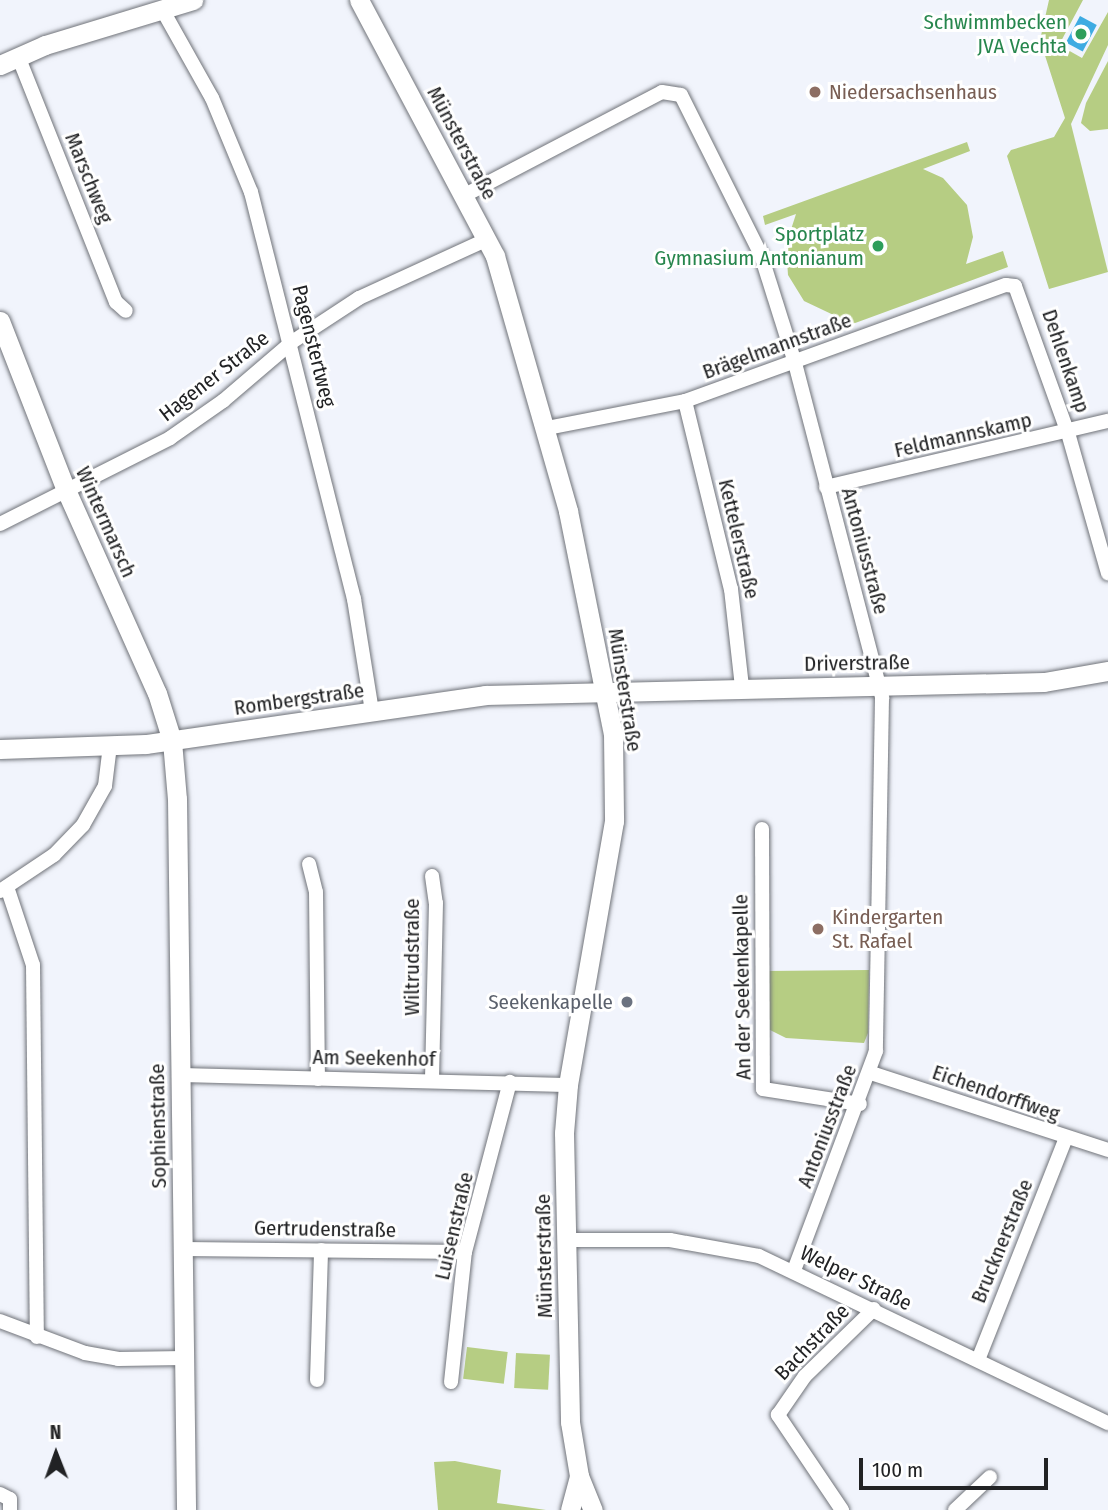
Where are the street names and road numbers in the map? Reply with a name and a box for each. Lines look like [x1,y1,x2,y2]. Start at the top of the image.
street label: Münsterstraße [422,82,502,204]
street label: Marschweg [59,129,119,227]
street label: Pagenstertweg [287,282,341,410]
street label: Dehlenkamp [1037,306,1095,416]
street label: Brägelmannstraße [699,307,855,385]
street label: Hagener Straße [154,325,274,427]
street label: Feldmannskamp [892,407,1034,463]
street label: Wintermarsch [70,463,142,581]
street label: Kettelerstraße [713,477,765,601]
street label: Antoniusstraße [836,485,894,617]
street label: Münsterstraße [603,627,647,753]
street label: Driverstraße [804,649,910,677]
street label: Rombergstraße [232,677,366,721]
street label: An der Seekenkapelle [728,894,756,1080]
street label: Wiltrudstraße [399,898,425,1016]
street label: Am Seekenhof [312,1044,436,1072]
street label: Eichendorffweg [929,1059,1063,1127]
street label: Antoniusstraße [792,1061,862,1191]
street label: Sophienstraße [144,1063,172,1189]
street label: Luisenstraße [429,1170,479,1282]
street label: Brucknerstraße [966,1175,1038,1307]
street label: Münsterstraße [530,1194,558,1318]
street label: Gertrudenstraße [254,1215,396,1243]
street label: Welper Straße [796,1240,916,1316]
street label: Bachstraße [770,1299,854,1385]

